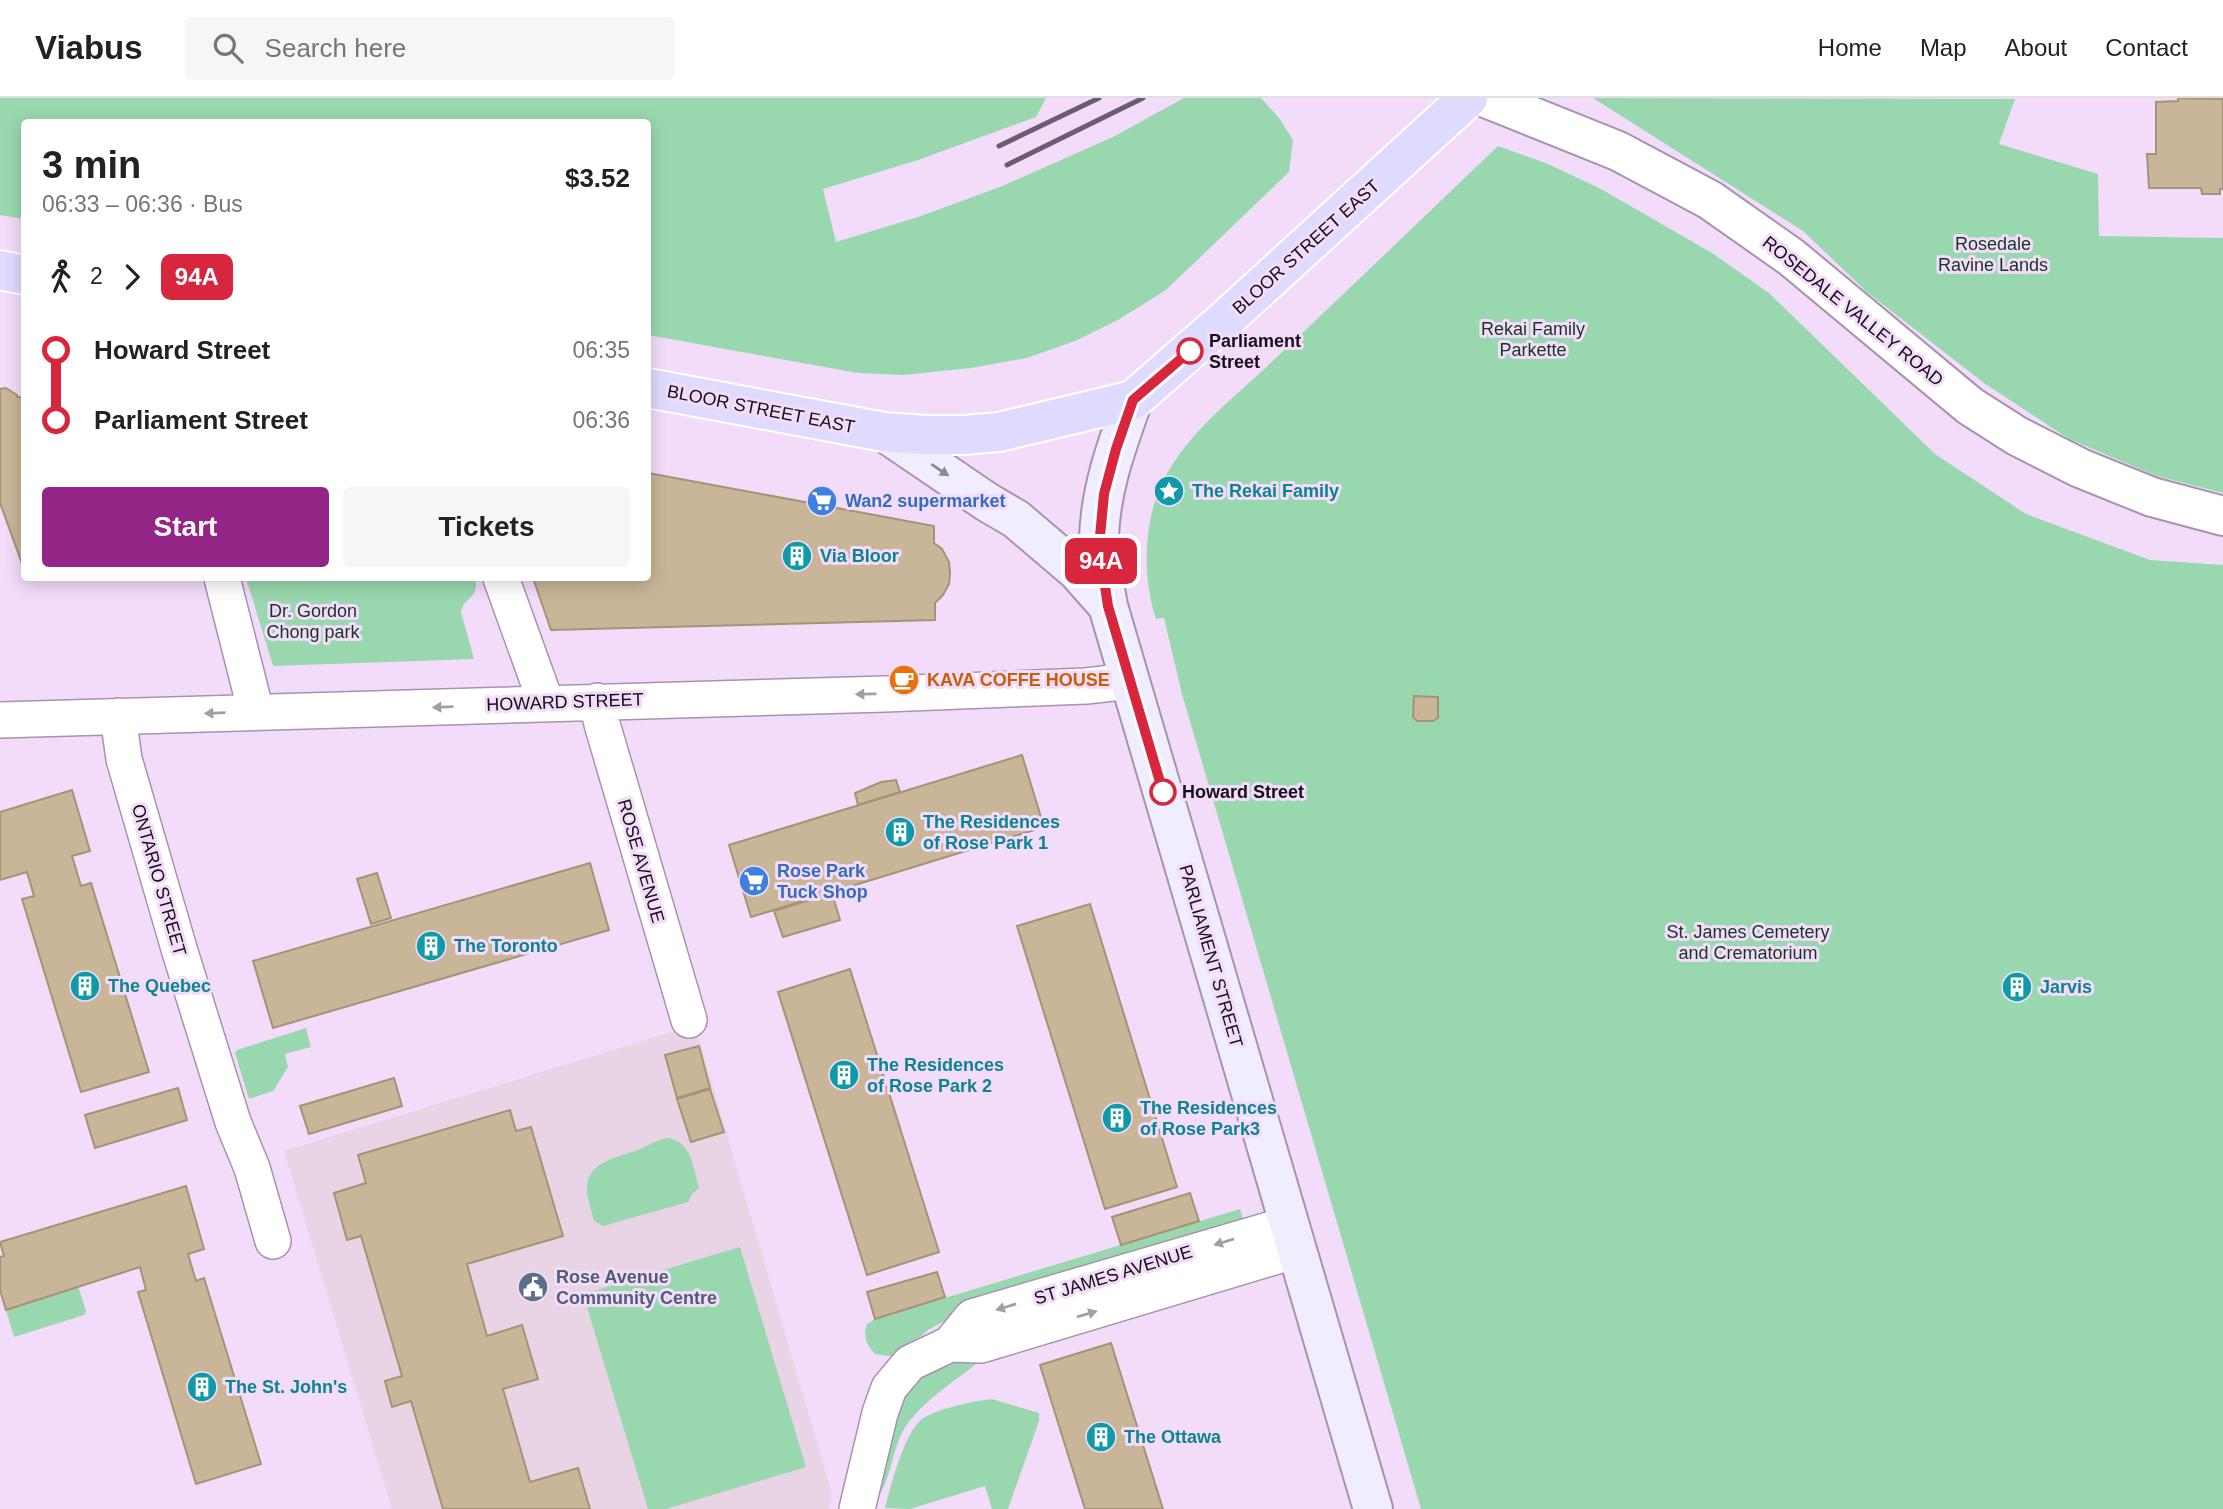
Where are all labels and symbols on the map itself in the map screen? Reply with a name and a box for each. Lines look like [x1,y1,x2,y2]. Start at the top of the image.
street label: BLOOR STREET EAST [1228,176,1384,318]
street label: ROSEDALE VALLEY ROAD [1759,232,1947,390]
park label: Rosedale Ravine Lands [1938,234,2048,275]
park label: Rekai Family Parkette [1481,319,1585,360]
place label: Parliament Street [1209,331,1301,372]
marker: Parliament Street [1177,338,1203,364]
street label: BLOOR STREET EAST [665,381,857,437]
one-way arrow [931,463,949,477]
place icon: The Rekai Family [1152,474,1186,508]
place label: The Rekai Family [1192,481,1339,501]
supermarket icon: Wan2 supermarket [805,484,839,518]
place label: Wan2 supermarket [845,491,1005,511]
line badge: 94A [1061,538,1141,584]
building icon: Via Bloor [780,539,814,573]
place label: Via Bloor [820,546,899,566]
park label: Dr. Gordon Chong park [266,601,361,642]
cafe icon: KAVA COFFE HOUSE [887,663,921,697]
place label: KAVA COFFE HOUSE [927,670,1110,690]
one-way arrow [855,688,877,700]
street label: HOWARD STREET [486,689,644,715]
one-way arrow [432,701,454,712]
one-way arrow [204,708,226,719]
marker: Howard Street [1150,779,1176,805]
place label: Howard Street [1182,782,1304,802]
street label: ROSE AVENUE [614,797,668,925]
street label: ONTARIO STREET [128,802,190,958]
place label: The Residences of Rose Park 1 [923,812,1060,853]
building icon: The Residences of Rose Park 1 [883,815,917,849]
place label: Rose Park Tuck Shop [777,861,868,902]
street label: PARLIAMENT STREET [1175,862,1247,1050]
supermarket icon: Rose Park Tuck Shop [737,864,771,898]
park label: St. James Cemetery and Crematorium [1666,922,1830,963]
building icon: The Toronto [414,929,448,963]
place label: The Toronto [454,936,558,956]
building icon: The Quebec [68,969,102,1003]
building icon: Jarvis [2000,970,2034,1004]
place label: The Quebec [108,976,211,996]
place label: Jarvis [2040,977,2092,997]
place label: The Residences of Rose Park 2 [867,1055,1004,1096]
building icon: The Residences of Rose Park 2 [827,1058,861,1092]
place label: The Residences of Rose Park3 [1140,1098,1277,1139]
building icon: The Residences of Rose Park3 [1100,1101,1134,1135]
one-way arrow [1213,1237,1234,1247]
street label: ST JAMES AVENUE [1031,1241,1195,1309]
place label: Rose Avenue Community Centre [556,1267,717,1308]
public building icon: Rose Avenue Community Centre [516,1270,550,1304]
one-way arrow [995,1302,1016,1312]
one-way arrow [1077,1308,1098,1318]
building icon: The St. John's [185,1370,219,1404]
place label: The St. John's [225,1377,347,1397]
building icon: The Ottawa [1084,1420,1118,1454]
place label: The Ottawa [1124,1427,1222,1447]

